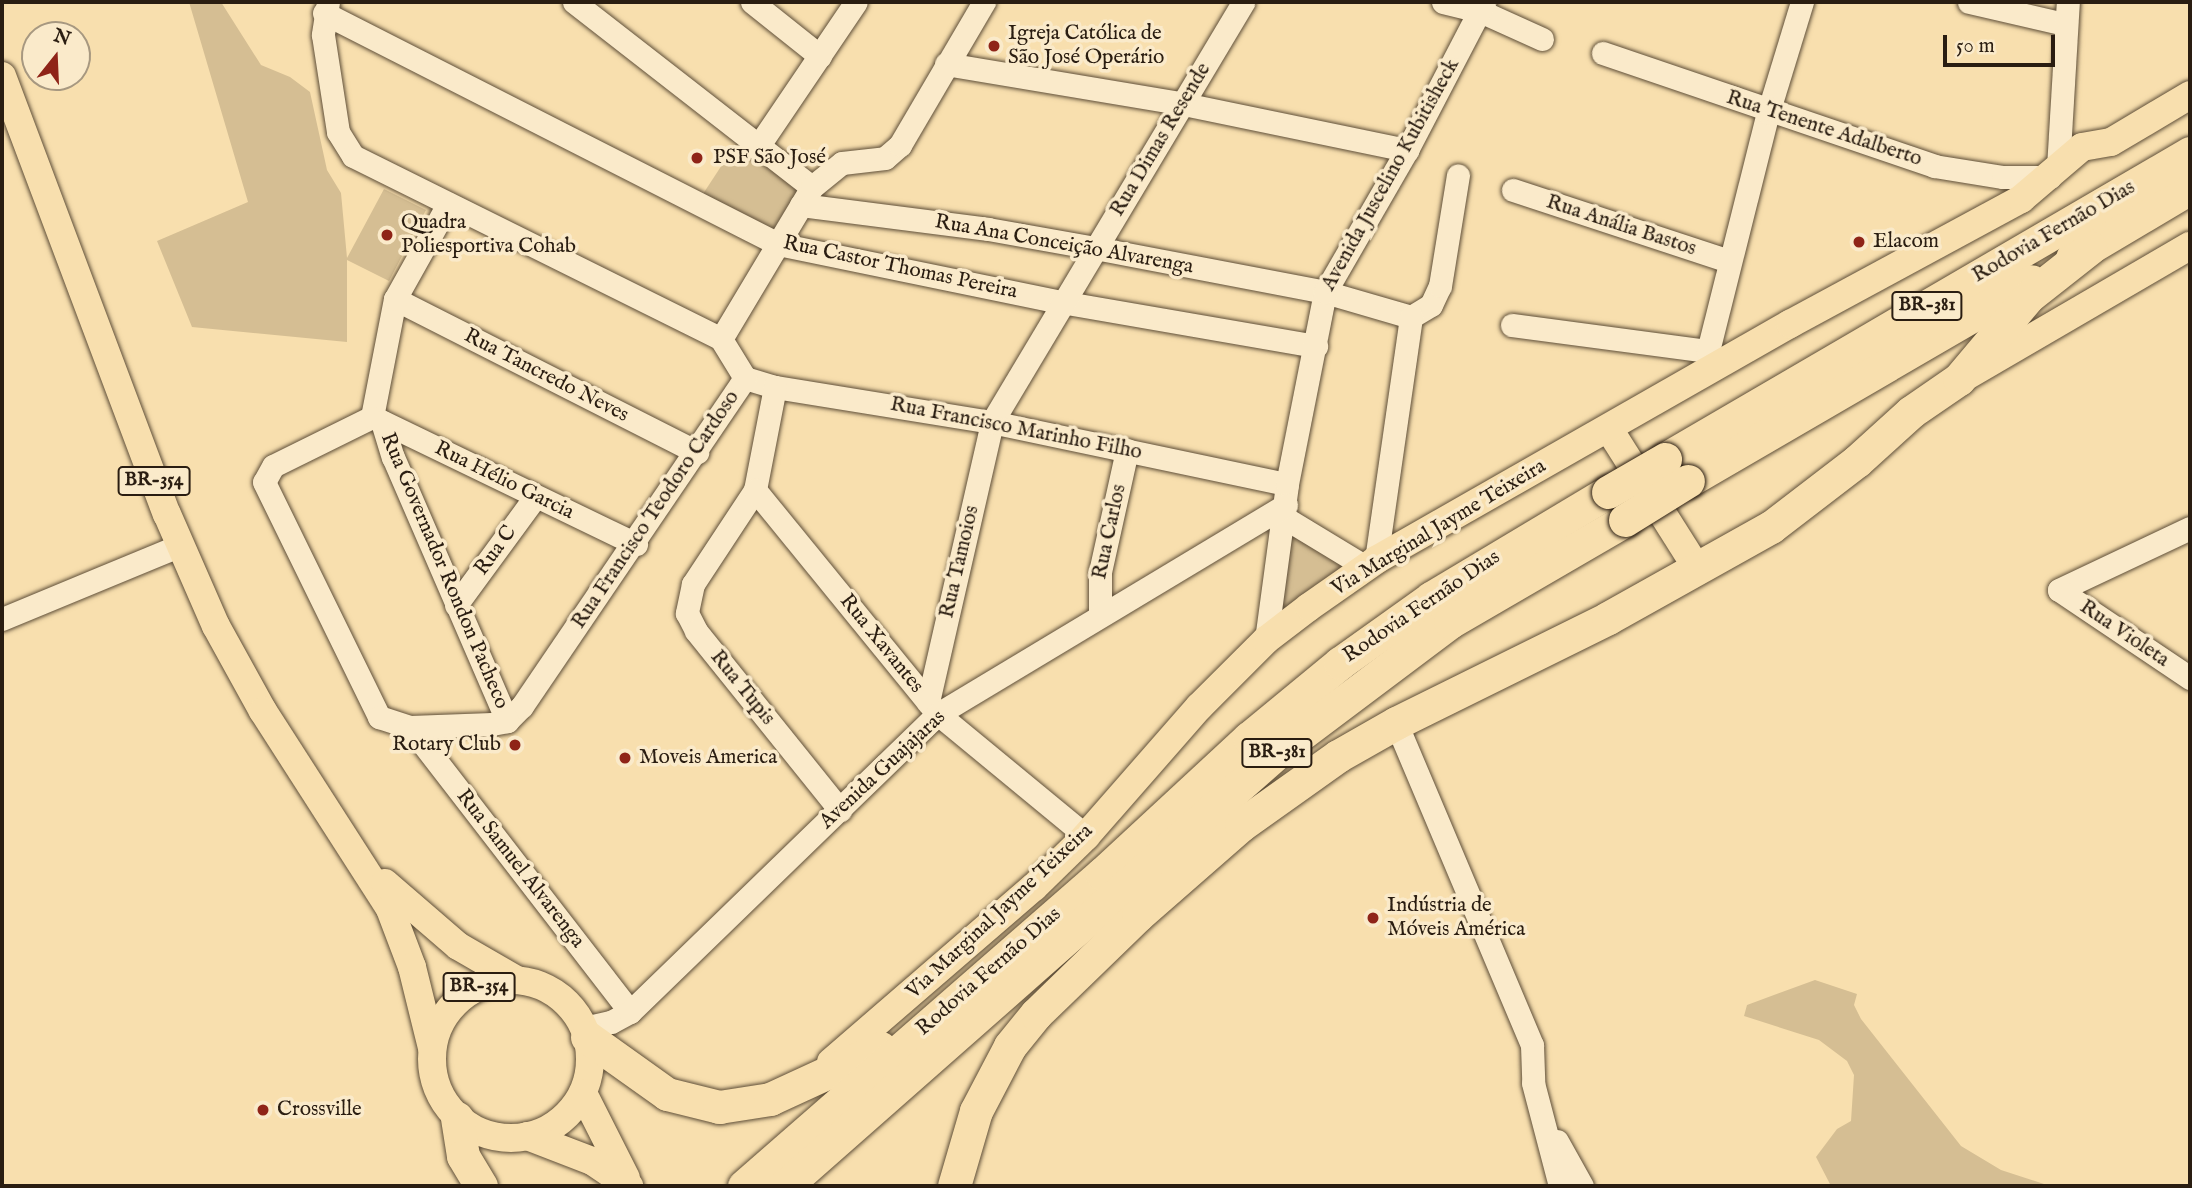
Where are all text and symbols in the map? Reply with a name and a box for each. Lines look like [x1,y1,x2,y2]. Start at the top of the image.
north arrow [21,21,91,91]
place label: Igreja Católica de São José Operário [1008,21,1164,71]
scale bar [1947,21,2059,65]
text: N [50,24,73,52]
text: 50 m [1956,33,1995,60]
marker: Igreja Católica de São José Operário [986,38,1002,54]
street label: Avenida Juscelino Kubitisheck [1317,55,1465,295]
street label: Rua Dimas Resende [1105,59,1217,221]
street label: Rua Tenente Adalberto [1723,85,1925,173]
place label: PSF São José [713,145,826,171]
marker: PSF São José [687,148,707,168]
street label: Rodovia Fernão Dias [1968,175,2140,289]
street label: Rua Anália Bastos [1543,190,1699,262]
place label: Quadra Poliesportiva Cohab [401,210,576,260]
street label: Rua Ana Conceição Alvarenga [933,210,1195,280]
marker: Quadra Poliesportiva Cohab [379,227,395,243]
place label: Elacom [1873,229,1939,255]
street label: Rua Castor Thomas Pereira [781,231,1019,305]
marker: Elacom [1851,234,1867,250]
road number: BR-381 [1890,290,1964,322]
street label: Rua Tancredo Neves [459,324,633,428]
street label: Rua Francisco Teodoro Cardoso [567,386,745,634]
street label: Rua Francisco Marinho Filho [888,392,1144,466]
street label: Rua Governador Rondon Pacheco [374,429,514,713]
street label: Rua Hélio Garcia [430,436,578,526]
street label: Via Marginal Jayme Teixeira [1327,454,1551,602]
road number: BR-354 [117,466,191,496]
street label: Rua Carlos [1088,482,1132,582]
street label: Rua Tamoios [935,503,985,621]
street label: Rua C [470,521,522,581]
street label: Rodovia Fernão Dias [1339,545,1505,669]
street label: Rua Xavantes [833,589,929,699]
street label: Rua Violeta [2074,595,2174,673]
street label: Rua Tupis [704,645,780,731]
street label: Avenida Guajajaras [815,705,951,835]
place label: Rotary Club [392,732,501,758]
marker: Rotary Club [507,737,523,753]
road number: BR-381 [1240,738,1314,768]
place label: Moveis America [639,745,777,771]
marker: Moveis America [617,750,633,766]
street label: Rua Samuel Alvarenga [450,785,590,953]
street label: Via Marginal Jayme Teixeira [902,819,1098,1005]
place label: Indústria de Móveis América [1387,893,1525,943]
street label: Rodovia Fernão Dias [911,902,1067,1042]
marker: Indústria de Móveis América [1365,910,1381,926]
road number: BR-354 [442,972,516,1002]
place label: Crossville [277,1097,362,1123]
marker: Crossville [255,1102,271,1118]

